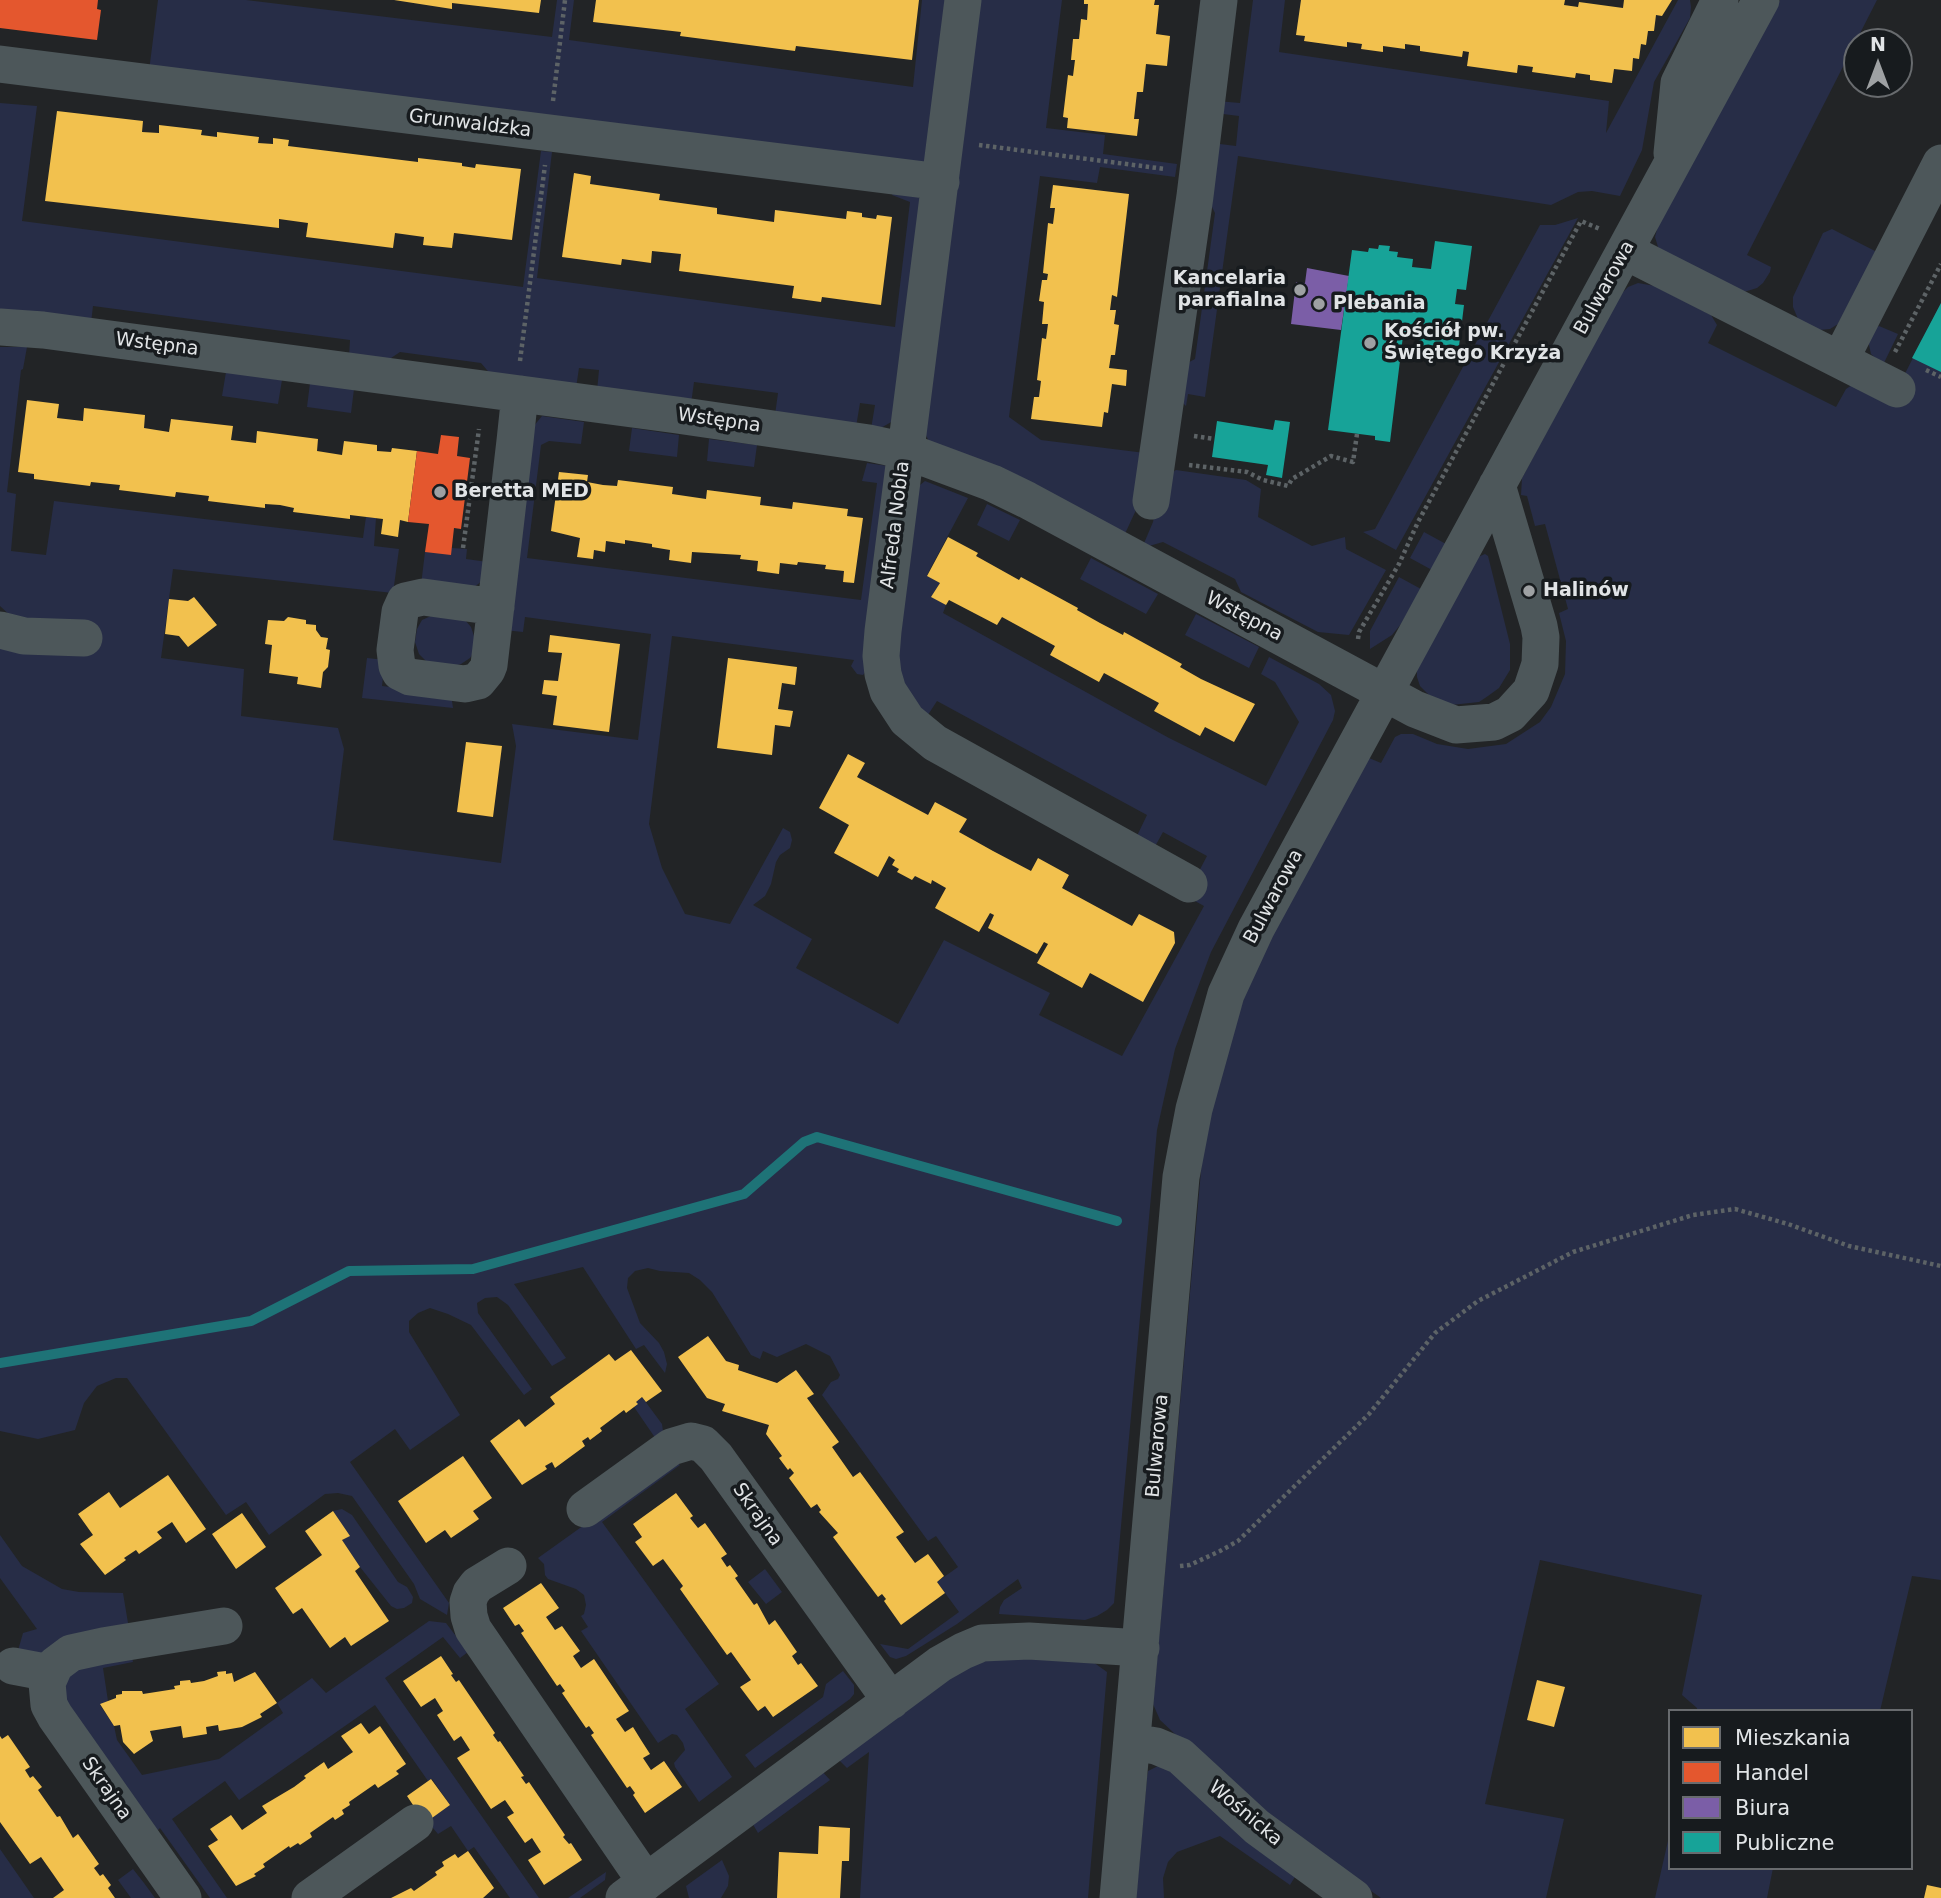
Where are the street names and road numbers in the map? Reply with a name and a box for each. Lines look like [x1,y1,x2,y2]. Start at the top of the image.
street label: Grunwaldzka [407,105,533,143]
street label: Bulwarowa [1570,237,1640,339]
street label: Wstępna [114,329,200,361]
street label: Wstępna [676,404,762,438]
street label: Alfreda Nobla [877,460,915,590]
street label: Wstępna [1202,587,1286,647]
street label: Bulwarowa [1240,846,1308,948]
street label: Bulwarowa [1142,1393,1174,1499]
street label: Skrajna [727,1479,787,1551]
street label: Skrajna [76,1753,136,1825]
street label: Wośnicka [1203,1777,1287,1851]

